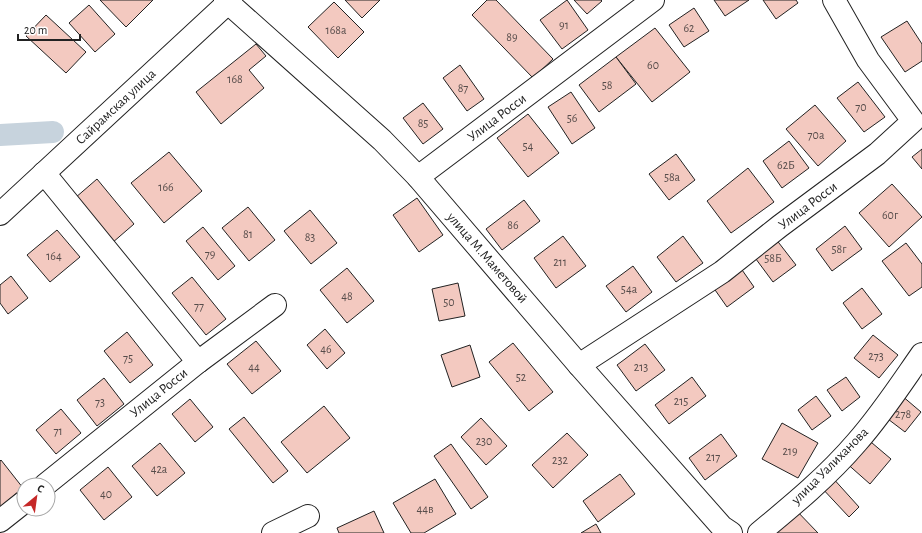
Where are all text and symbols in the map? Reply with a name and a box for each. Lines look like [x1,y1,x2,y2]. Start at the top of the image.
scale bar [18,16,80,42]
house number: 91 [559,19,569,31]
house number: 62 [683,22,695,34]
text: 20 m [24,24,47,36]
house number: 168а [326,24,347,36]
house number: 89 [506,31,518,43]
house number: 60 [647,59,659,71]
street label: Сайрамская улица [73,66,159,147]
house number: 168 [227,73,243,85]
house number: 58 [602,79,613,91]
house number: 87 [458,82,468,94]
street label: Улица Росси [465,92,529,144]
house number: 70 [855,101,867,113]
house number: 56 [567,112,578,124]
house number: 85 [418,117,428,129]
house number: 70а [808,129,825,141]
house number: 54 [523,140,534,152]
house number: 62Б [777,159,795,171]
house number: 58а [664,171,681,183]
street label: Улица Росси [776,180,840,232]
house number: 166 [158,181,174,193]
street label: улица М.Маметовой [443,209,530,306]
house number: 60г [882,209,899,221]
house number: 86 [507,219,519,231]
house number: 81 [243,228,253,240]
house number: 83 [305,231,315,243]
house number: 58г [832,243,847,255]
house number: 79 [205,248,216,260]
house number: 164 [46,250,62,262]
house number: 58Б [764,252,782,264]
house number: 211 [553,256,567,268]
house number: 54а [621,283,638,295]
house number: 48 [341,290,353,302]
house number: 50 [443,296,455,308]
house number: 77 [194,300,204,312]
house number: 46 [320,343,332,355]
house number: 273 [868,350,884,362]
house number: 75 [123,352,133,364]
house number: 44 [248,361,260,373]
house number: 213 [634,361,648,373]
street label: Улица Росси [128,366,190,420]
house number: 52 [516,371,527,383]
house number: 215 [674,395,688,407]
house number: 73 [95,396,105,408]
house number: 278 [895,408,911,420]
house number: 71 [53,425,63,437]
street label: улица Уалиханова [788,425,871,508]
house number: 230 [476,435,492,447]
house number: 219 [782,445,798,457]
house number: 217 [706,451,720,463]
house number: 232 [552,454,568,466]
house number: 42а [151,463,168,475]
north arrow [16,477,56,517]
text: С [35,482,46,495]
house number: 40 [100,488,112,500]
house number: 44в [416,503,434,515]

